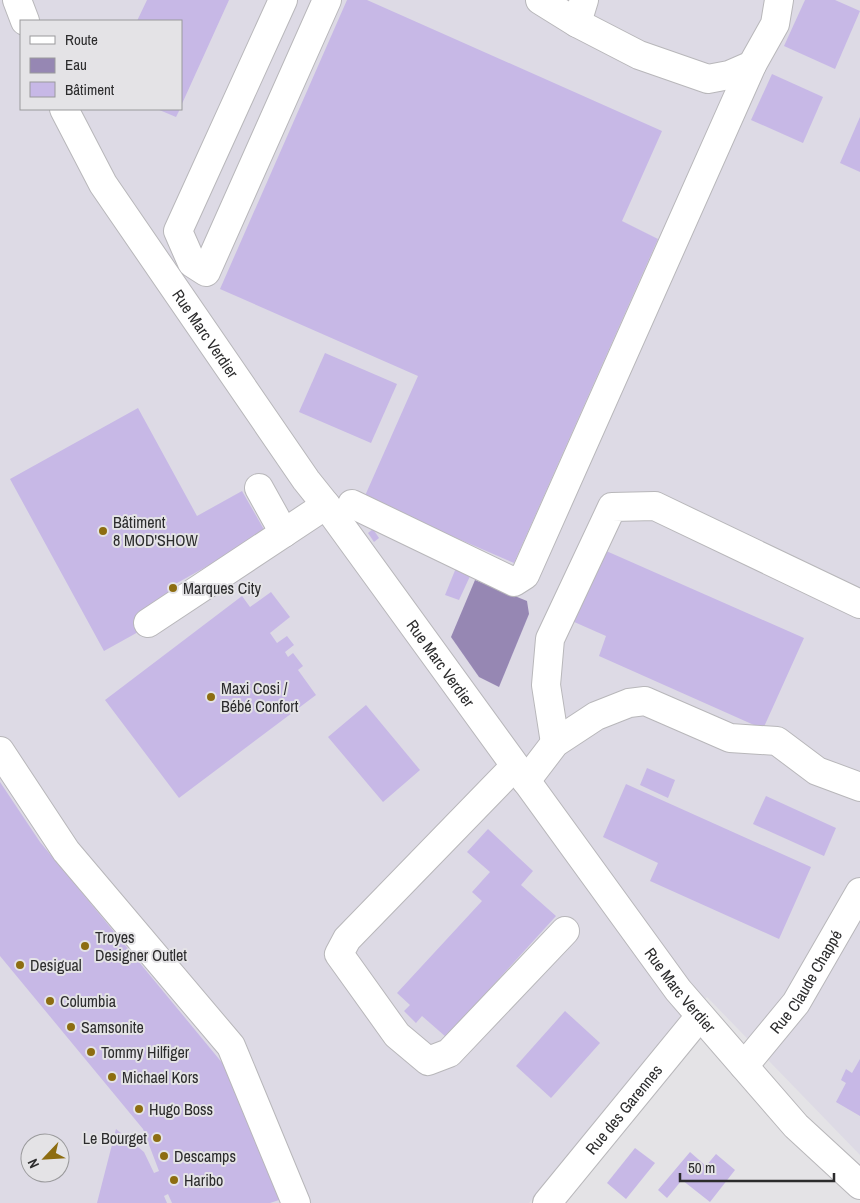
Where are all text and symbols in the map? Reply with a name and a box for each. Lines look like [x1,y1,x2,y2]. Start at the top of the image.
legend [20,20,182,110]
text: Route [65,29,98,50]
text: Eau [65,54,87,75]
text: Bâtiment [65,79,115,100]
street label: Rue Marc Verdier [167,285,244,383]
place label: Bâtiment 8 MOD'SHOW [113,511,198,551]
marker: Bâtiment 8 MOD'SHOW [97,525,109,537]
place label: Marques City [183,577,261,599]
marker: Marques City [167,582,179,594]
street label: Rue Marc Verdier [402,615,480,712]
place label: Maxi Cosi / Bébé Confort [221,677,299,717]
marker: Maxi Cosi / Bébé Confort [205,691,217,703]
place label: Troyes Designer Outlet [95,926,187,966]
street label: Rue Claude Chappé [764,926,847,1038]
marker: Troyes Designer Outlet [79,940,91,952]
street label: Rue Marc Verdier [640,943,721,1037]
place label: Desigual [30,954,82,976]
marker: Desigual [14,959,26,971]
place label: Columbia [60,990,117,1012]
marker: Columbia [44,995,56,1007]
place label: Samsonite [81,1016,144,1038]
marker: Samsonite [65,1021,77,1033]
place label: Tommy Hilfiger [101,1041,190,1063]
marker: Tommy Hilfiger [85,1046,97,1058]
street label: Rue des Garennes [580,1060,667,1159]
place label: Michael Kors [122,1066,199,1088]
marker: Michael Kors [106,1071,118,1083]
place label: Hugo Boss [149,1098,213,1120]
marker: Hugo Boss [133,1103,145,1115]
place label: Le Bourget [83,1127,147,1149]
marker: Le Bourget [151,1132,163,1144]
north arrow [20,1133,70,1183]
place label: Descamps [174,1145,236,1167]
marker: Descamps [158,1150,170,1162]
scale bar [680,1150,834,1182]
text: N [23,1156,43,1171]
text: 50 m [688,1157,715,1178]
place label: Haribo [184,1169,223,1191]
marker: Haribo [168,1174,180,1186]

